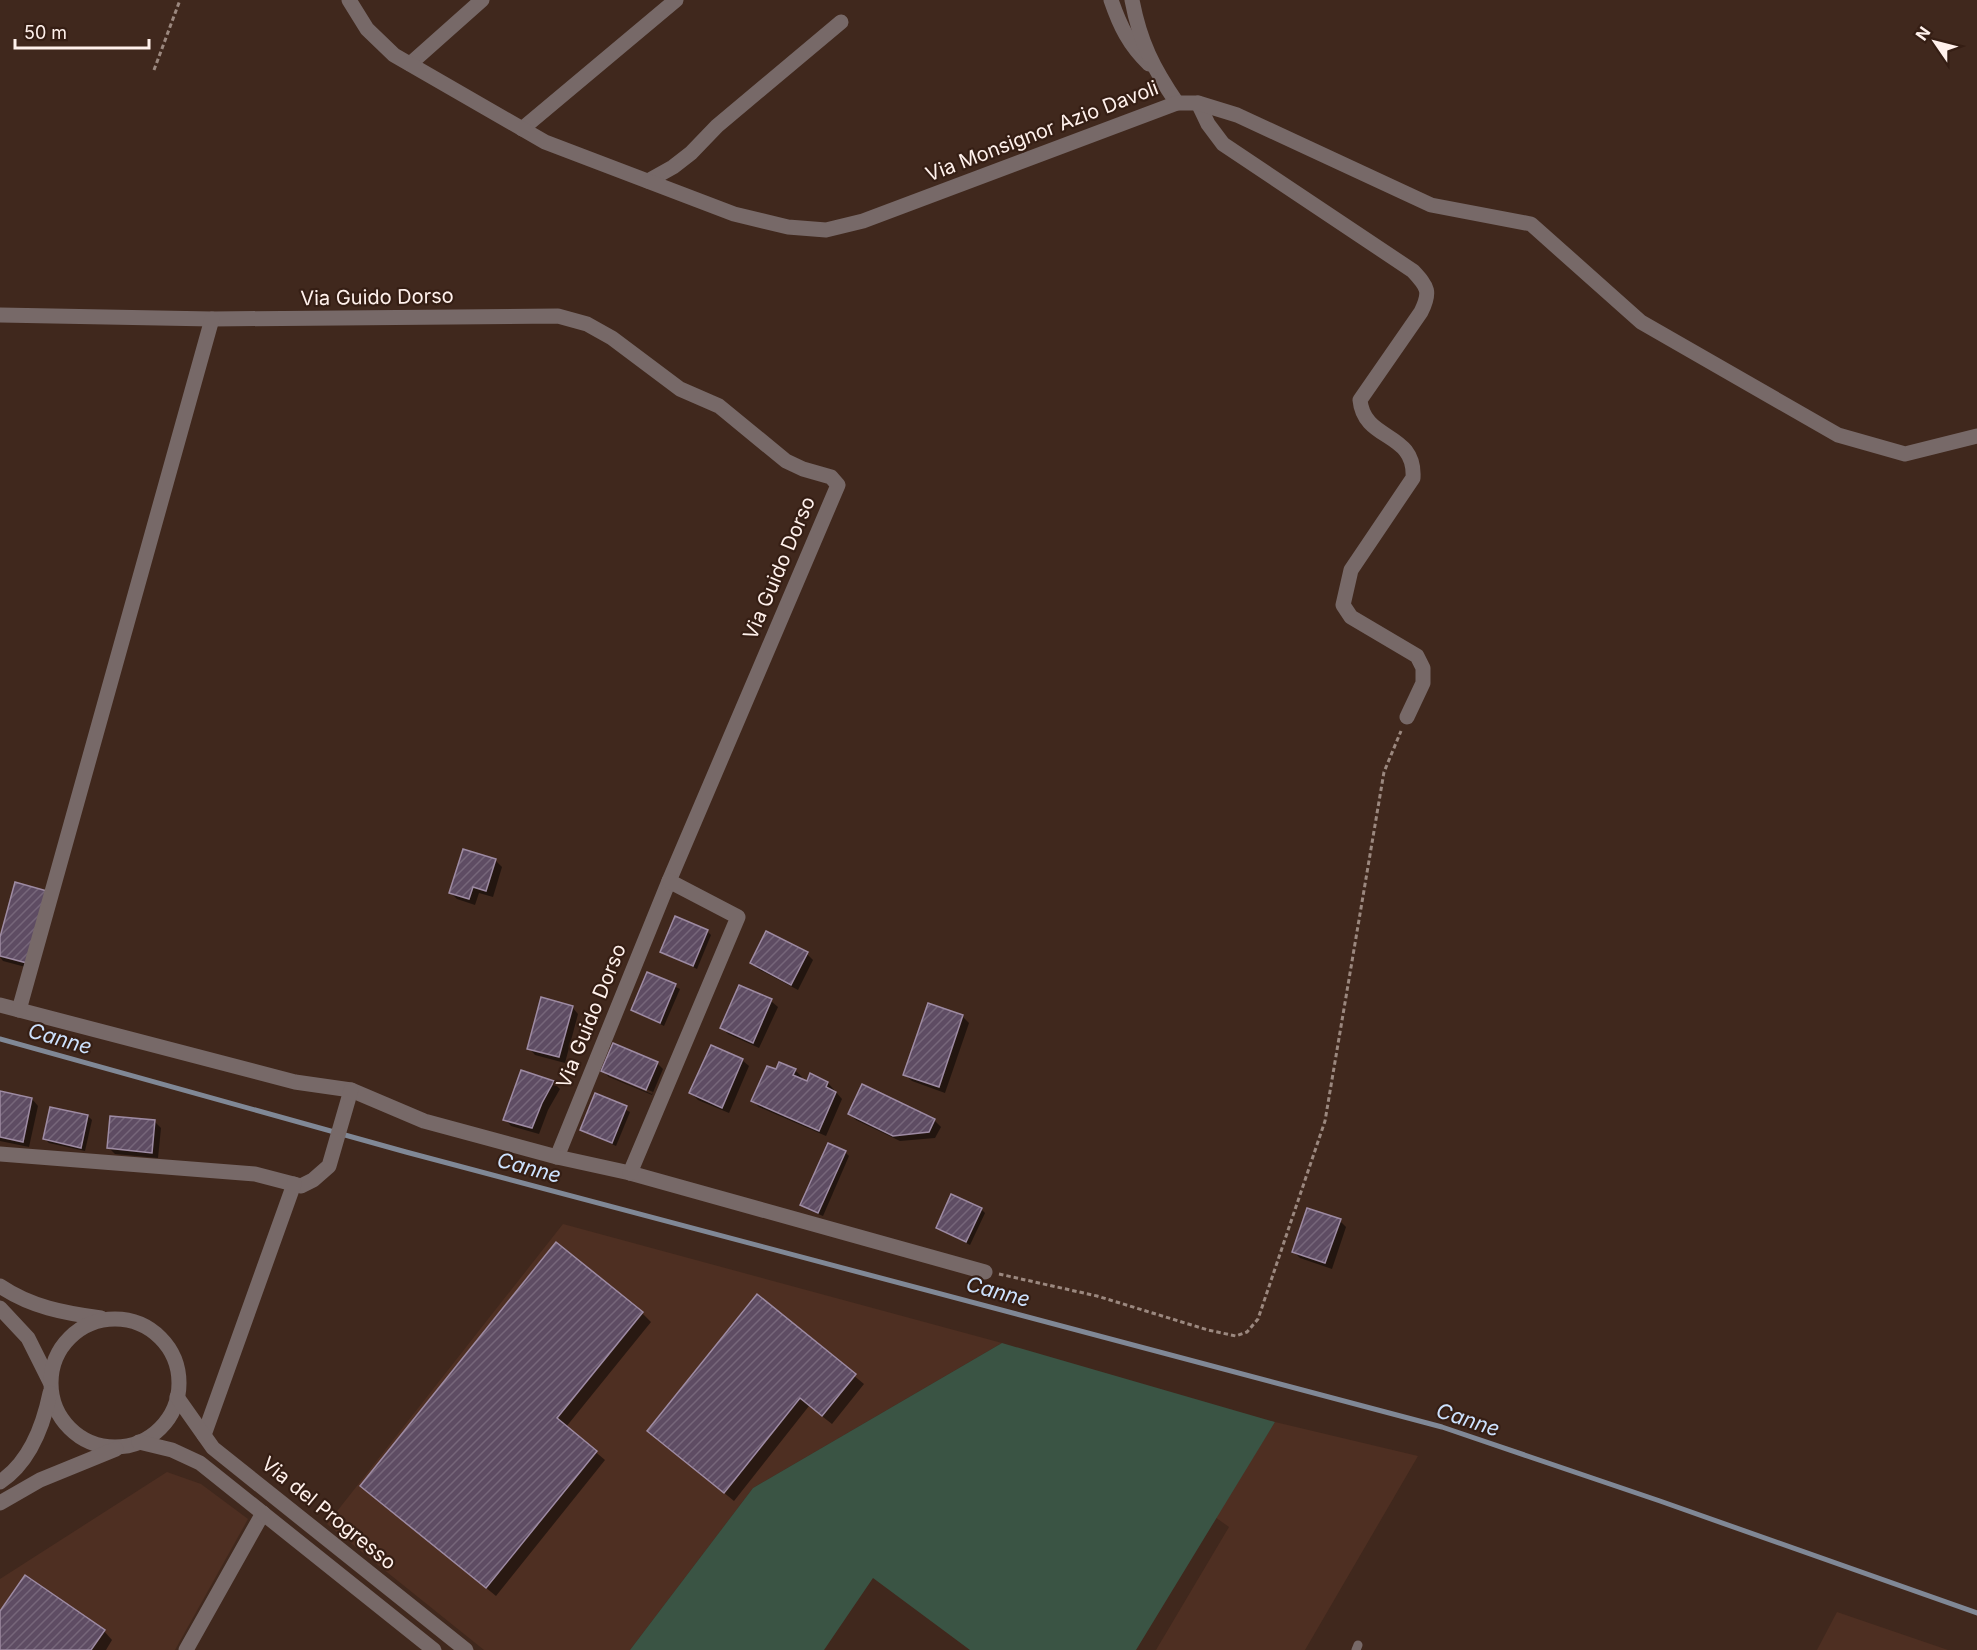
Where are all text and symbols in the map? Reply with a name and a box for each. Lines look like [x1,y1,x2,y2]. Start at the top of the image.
scale bar [15,12,148,50]
north arrow [1905,12,1965,72]
text: 50 m [24,22,67,43]
text: N [1911,23,1934,44]
street label: Via Monsignor Azio Davoli [922,75,1162,187]
street label: Via Guido Dorso [300,284,454,310]
street label: Via Guido Dorso [738,493,820,643]
street label: Via Guido Dorso [551,940,631,1092]
water label: Canne [25,1018,95,1060]
water label: Canne [494,1147,564,1188]
water label: Canne [963,1271,1033,1312]
water label: Canne [1433,1398,1503,1441]
street label: Via del Progresso [257,1451,401,1575]

